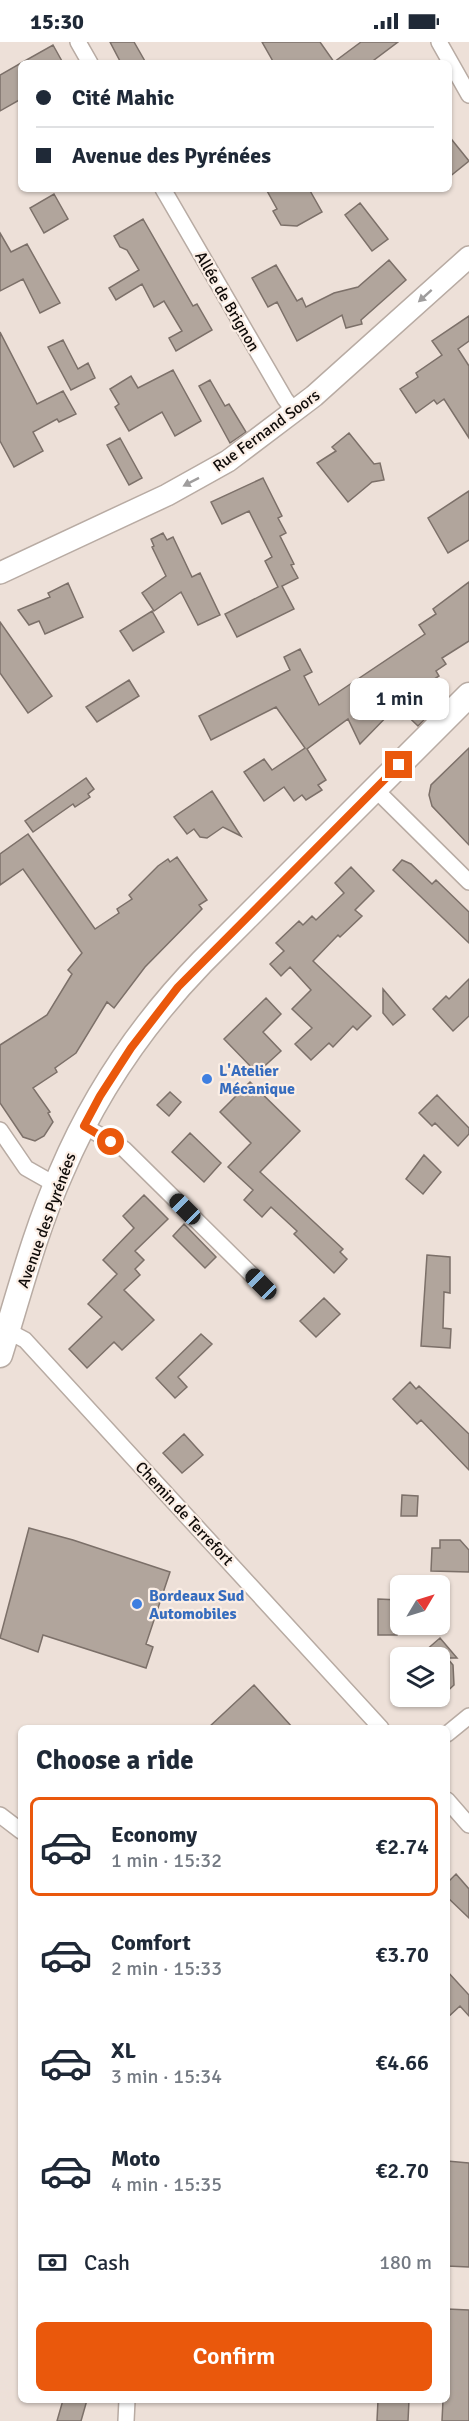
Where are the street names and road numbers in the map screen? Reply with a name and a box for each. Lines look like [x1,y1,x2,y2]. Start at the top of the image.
street label: Allée de Brignon [190,248,264,355]
street label: Rue Fernand Soors [209,385,324,476]
street label: Avenue des Pyrénées [13,1150,81,1291]
street label: Chemin de Terrefort [131,1457,238,1570]

